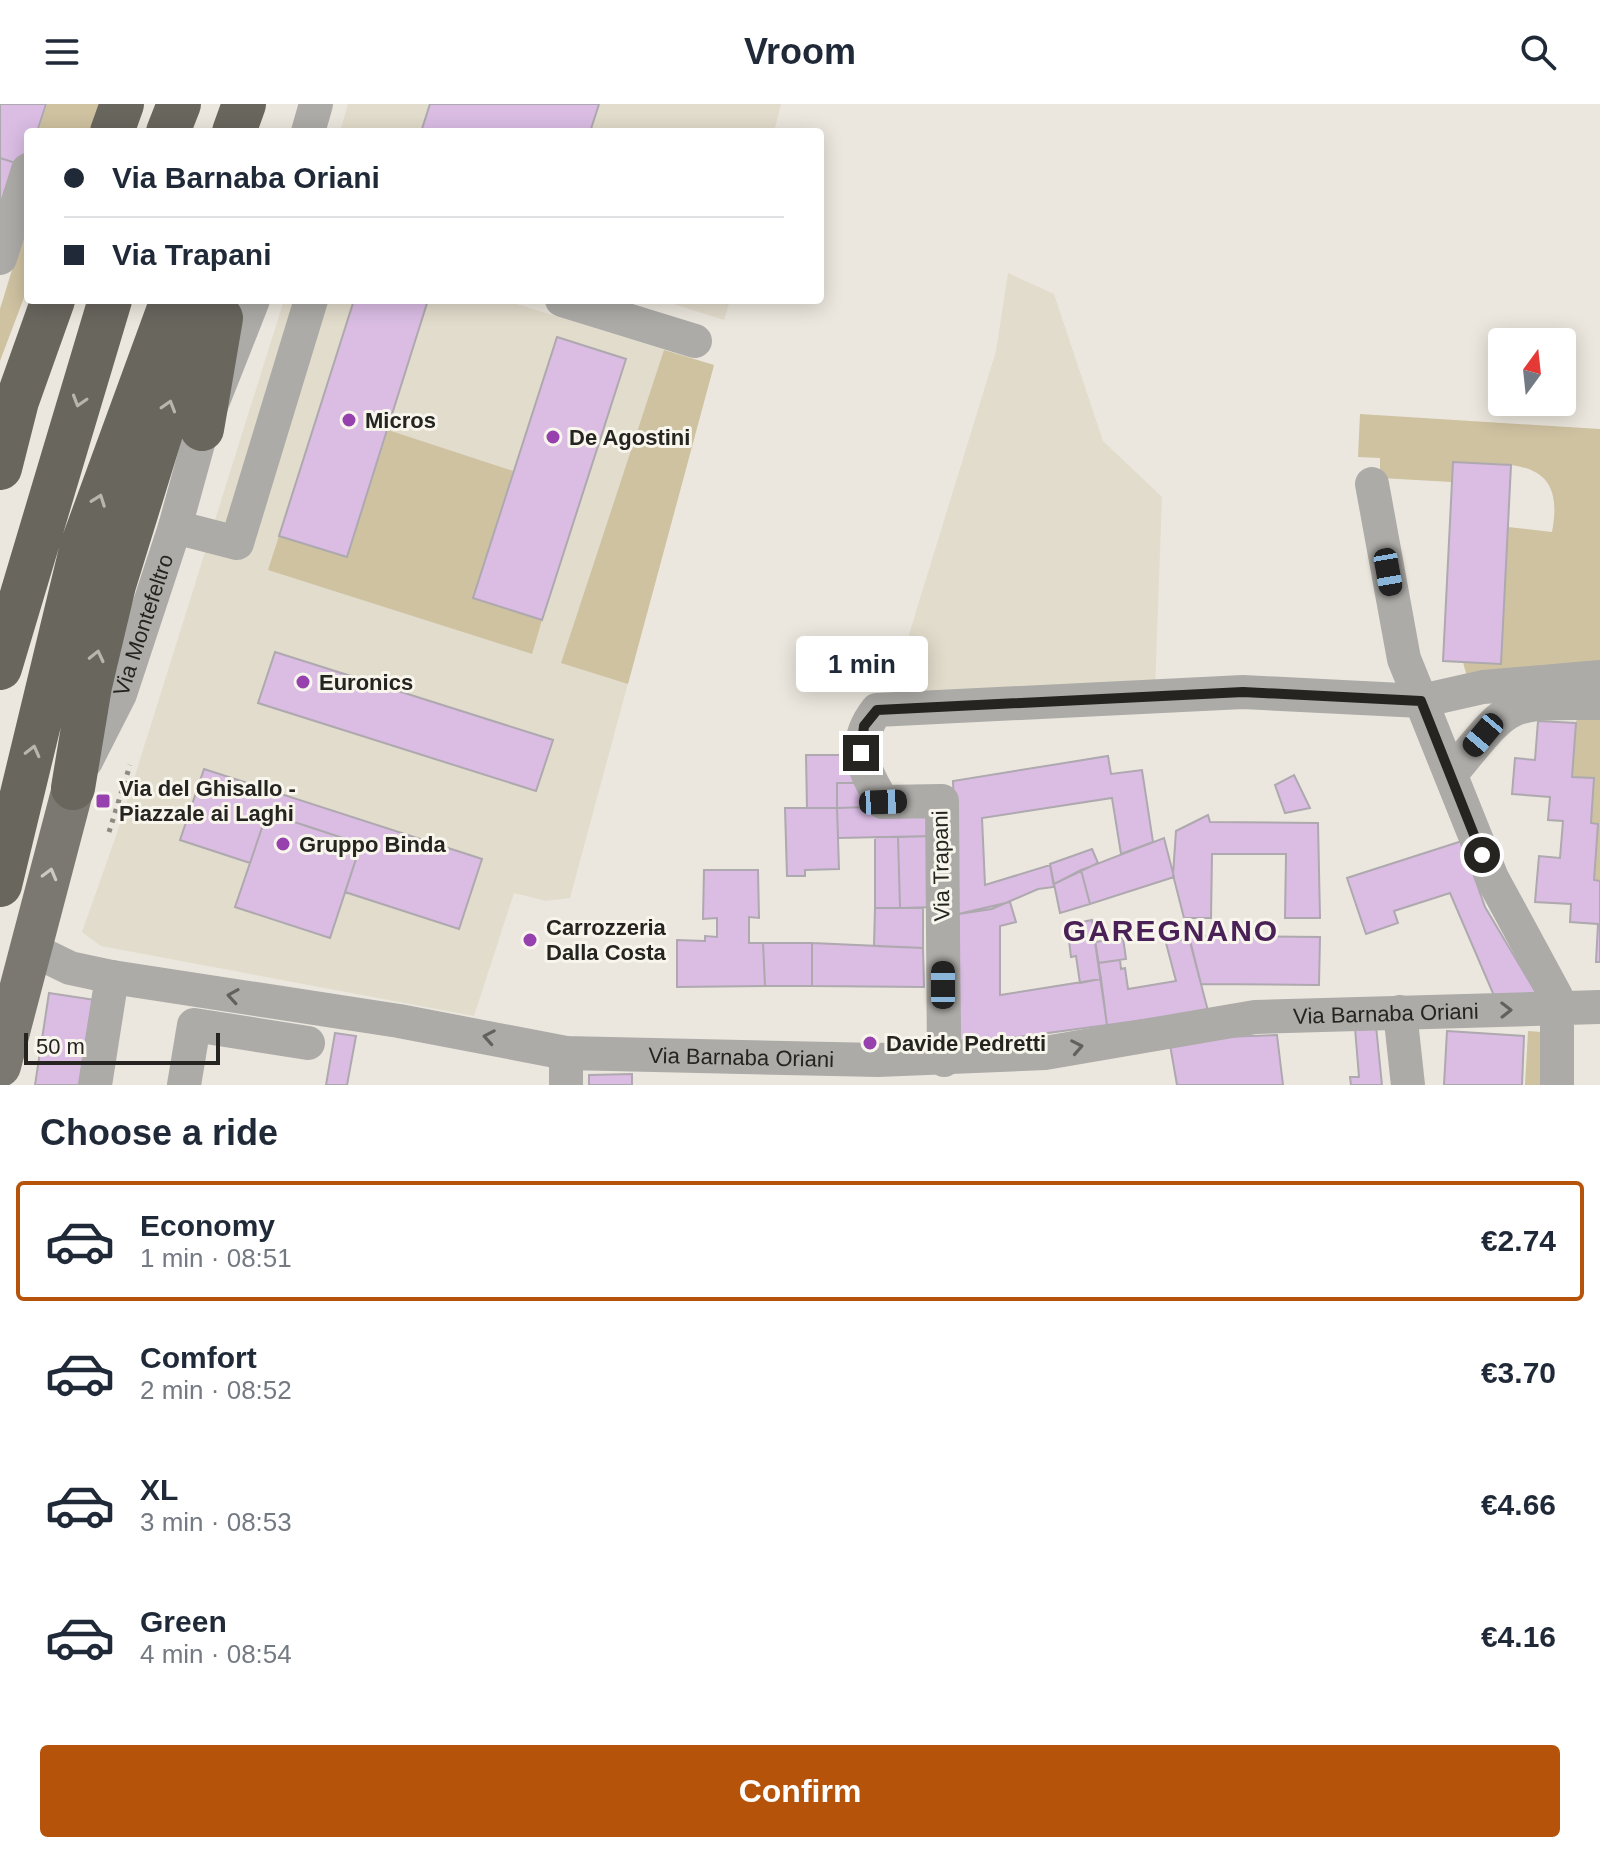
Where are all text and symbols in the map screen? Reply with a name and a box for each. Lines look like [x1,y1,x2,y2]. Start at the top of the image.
icon: menu [40,30,84,74]
icon: search [1516,30,1560,74]
text: Vroom [744,31,856,72]
text: Via Barnaba Oriani [112,161,380,194]
text: Via Trapani [112,238,272,271]
north arrow [1488,328,1576,416]
map controls [1488,328,1576,416]
one-way arrow [72,394,88,408]
one-way arrow [160,400,176,414]
place label: Micros [365,408,436,433]
marker: Micros [340,411,358,429]
place label: De Agostini [569,425,690,450]
marker: De Agostini [544,428,562,446]
one-way arrow [89,494,106,508]
car [1372,546,1404,598]
street label: Via Montefeltro [108,551,178,699]
callout: 1 min [795,637,927,693]
text: 1 min [828,649,896,679]
one-way arrow [88,650,105,663]
place label: Euronics [319,670,413,695]
marker: Euronics [294,673,312,691]
car [1458,709,1508,761]
route end [843,735,879,771]
one-way arrow [23,745,40,758]
place label: Via del Ghisallo - Piazzale ai Laghi [119,776,296,826]
car [859,789,907,815]
marker: Via del Ghisallo - Piazzale ai Laghi [94,792,112,810]
street label: Via Trapani [928,810,954,922]
place label: Gruppo Binda [299,832,446,857]
marker: Gruppo Binda [274,835,292,853]
route start [1464,837,1500,873]
one-way arrow [41,867,58,881]
district label: GAREGNANO [1063,914,1279,947]
place label: Carrozzeria Dalla Costa [546,915,667,965]
marker: Carrozzeria Dalla Costa [521,931,539,949]
car [931,961,955,1009]
one-way arrow [226,988,240,1005]
street label: Via Barnaba Oriani [1293,998,1479,1028]
one-way arrow [1500,1001,1513,1019]
scale bar [24,1029,220,1065]
one-way arrow [483,1029,496,1046]
place label: Davide Pedretti [886,1031,1046,1056]
text: 50 m [36,1034,85,1059]
marker: Davide Pedretti [861,1034,879,1052]
one-way arrow [1070,1039,1084,1056]
street label: Via Barnaba Oriani [648,1042,834,1072]
text: Choose a ride [40,1112,278,1153]
icon: car [44,1205,116,1277]
text: Economy [140,1209,275,1242]
text: €2.74 [1481,1224,1556,1257]
text: 1 min · 08:51 [140,1243,292,1273]
icon: car [44,1337,116,1409]
text: Comfort [140,1341,257,1374]
text: €3.70 [1481,1356,1556,1389]
text: 2 min · 08:52 [140,1375,292,1405]
icon: car [44,1469,116,1541]
text: XL [140,1473,178,1506]
text: €4.66 [1481,1488,1556,1521]
text: 3 min · 08:53 [140,1507,292,1537]
icon: car [44,1601,116,1673]
text: Green [140,1605,227,1638]
text: €4.16 [1481,1620,1556,1653]
text: 4 min · 08:54 [140,1639,292,1669]
button: Confirm [40,1745,1560,1837]

